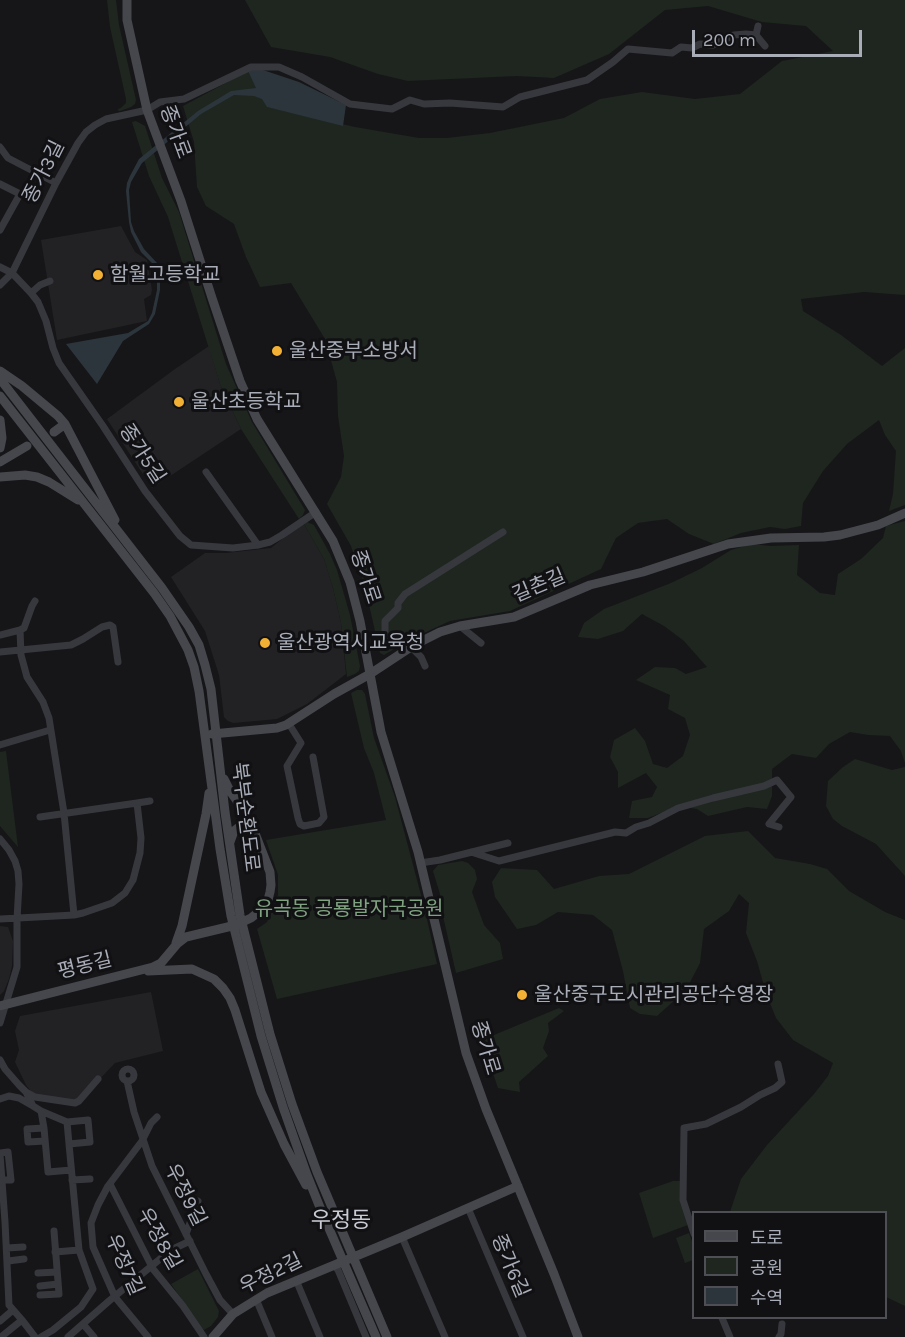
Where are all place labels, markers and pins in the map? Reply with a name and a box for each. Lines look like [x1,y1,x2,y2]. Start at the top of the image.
place label: 함월고등학교 [110,263,220,287]
marker: 함월고등학교 [91,268,105,282]
place label: 울산중부소방서 [289,339,418,363]
marker: 울산중부소방서 [270,344,284,358]
place label: 울산초등학교 [191,390,301,414]
marker: 울산초등학교 [172,395,186,409]
place label: 울산광역시교육청 [277,631,424,655]
marker: 울산광역시교육청 [258,636,272,650]
place label: 울산중구도시관리공단수영장 [534,983,773,1007]
marker: 울산중구도시관리공단수영장 [515,988,529,1002]

